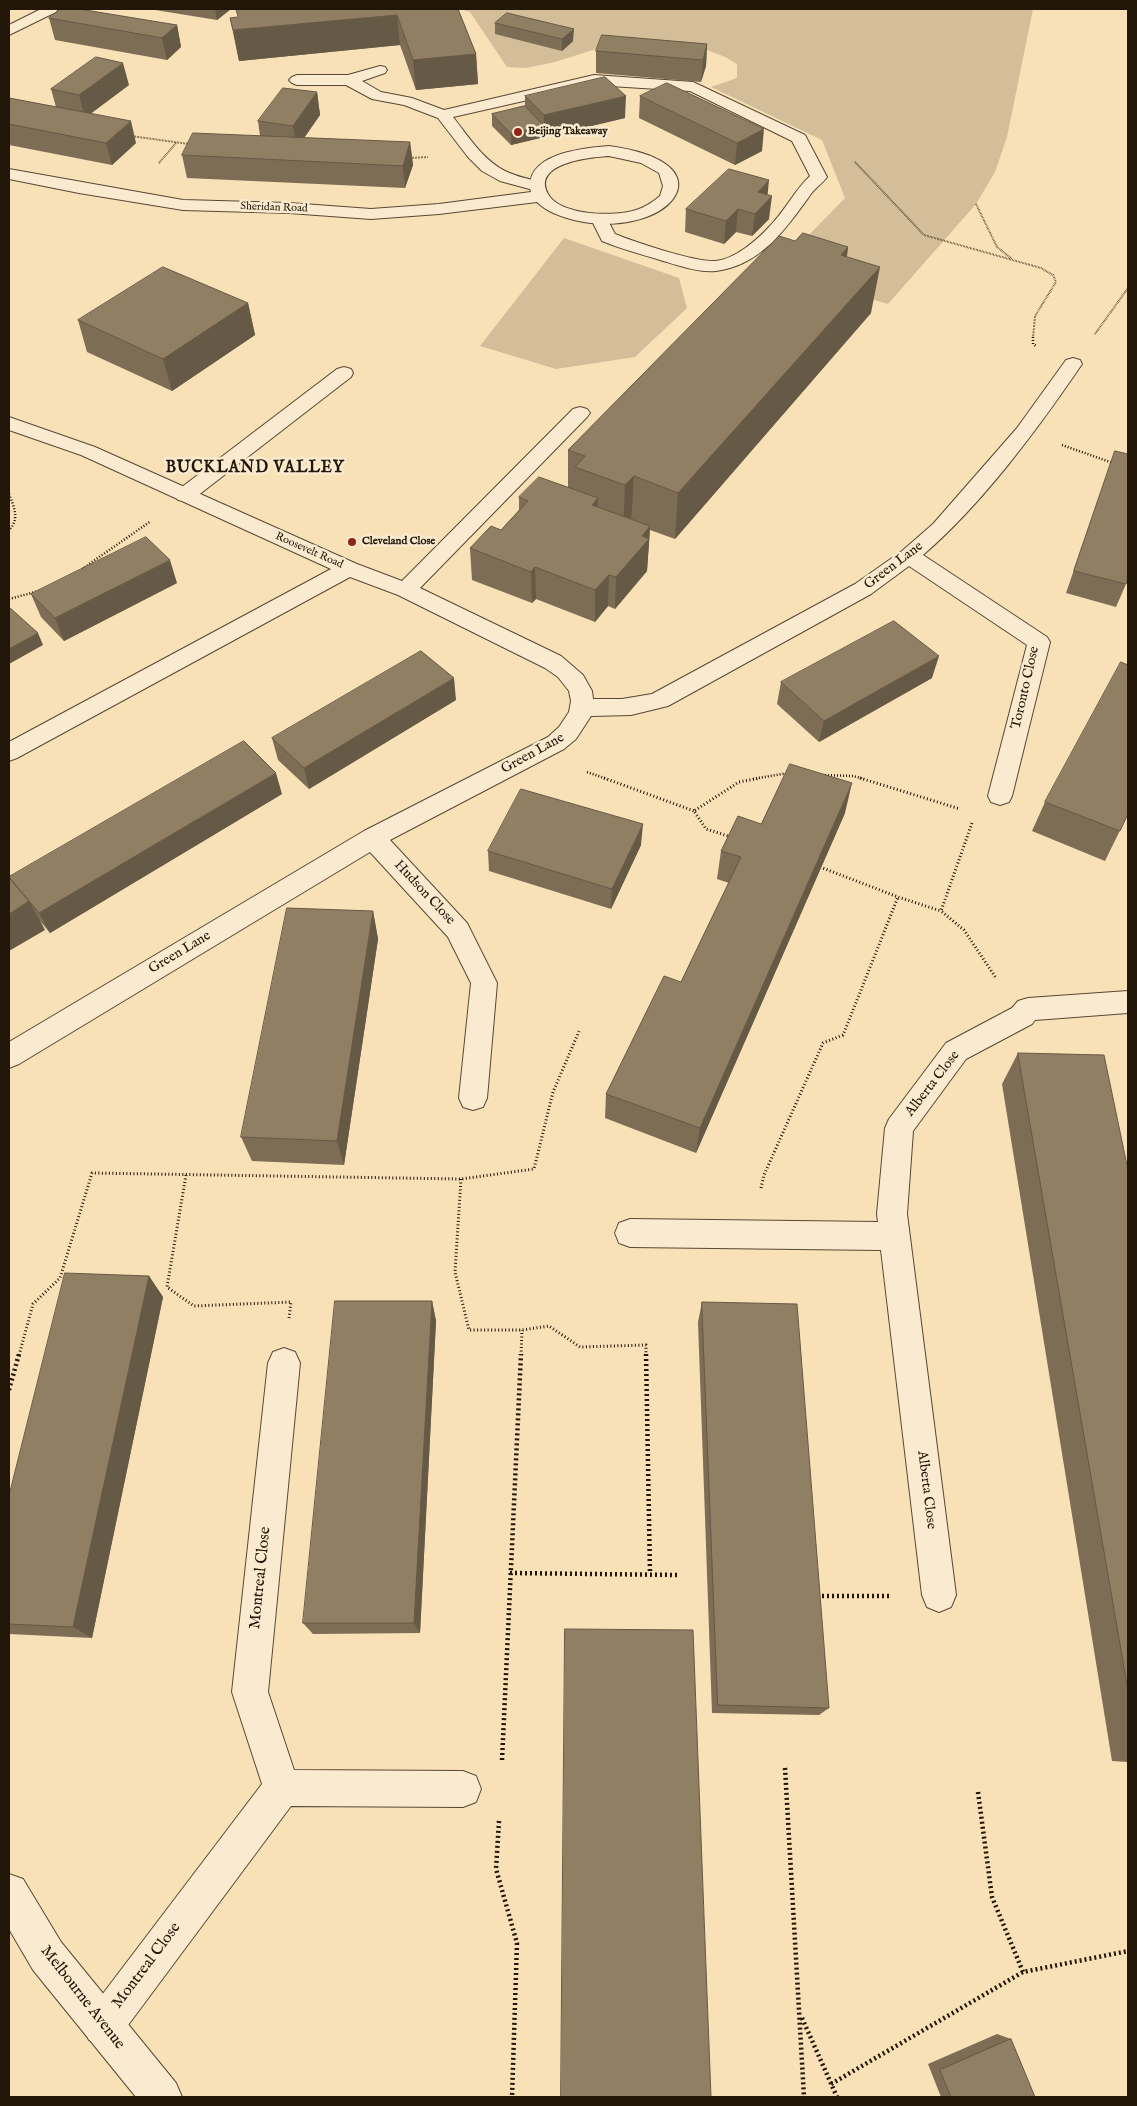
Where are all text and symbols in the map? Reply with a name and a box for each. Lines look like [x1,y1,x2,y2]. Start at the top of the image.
place label: Beijing Takeaway [528,125,608,139]
marker: Beijing Takeaway [512,126,524,138]
street label: Sheridan Road [240,200,308,216]
district label: BUCKLAND VALLEY [164,459,346,479]
street label: Roosevelt Road [273,530,345,572]
place label: Cleveland Close [362,535,435,549]
marker: Cleveland Close [346,536,358,548]
street label: Green Lane [861,538,927,594]
street label: Toronto Close [1008,645,1044,731]
street label: Green Lane [499,730,567,778]
street label: Hudson Close [390,857,458,929]
street label: Green Lane [146,928,214,978]
street label: Alberta Close [902,1048,964,1120]
street label: Alberta Close [913,1450,939,1530]
street label: Montreal Close [246,1526,276,1630]
street label: Montreal Close [108,1919,186,2013]
street label: Melbourne Avenue [36,1942,128,2054]

